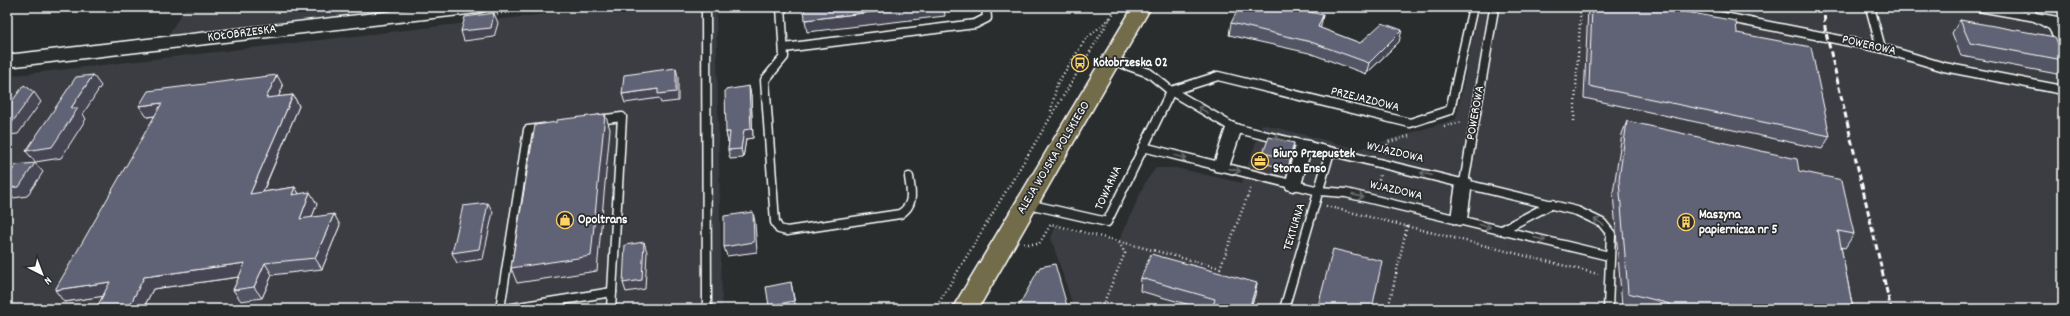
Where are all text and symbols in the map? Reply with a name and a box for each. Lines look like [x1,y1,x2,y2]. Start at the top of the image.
street label: KOŁOBRZESKA [206,20,278,48]
street label: POWEROWA [1840,31,1898,61]
bus stop icon: Kołobrzeska 02 [1070,53,1090,73]
place label: Kołobrzeska 02 [1093,54,1168,73]
street label: PRZEJAZDOWA [1329,82,1401,118]
street label: POWEROWA [1462,84,1490,142]
street label: ALEJA WOJSKA POLSKIEGO [1013,98,1095,218]
one-way arrow [1197,105,1209,113]
one-way arrow [1273,135,1286,142]
street label: WYJAZDOWA [1364,137,1426,169]
place label: Biuro Przepustek Stora Enso [1273,145,1356,179]
office icon: Biuro Przepustek Stora Enso [1250,151,1270,171]
one-way arrow [1174,154,1187,161]
street label: TOWARNA [1090,163,1128,213]
one-way arrow [1228,167,1241,175]
one-way arrow [1420,170,1433,177]
street label: WJAZDOWA [1368,176,1424,206]
one-way arrow [1351,192,1364,200]
street label: TEKTURNA [1279,201,1311,253]
place label: Maszyna papiernicza nr 5 [1699,206,1777,240]
shop icon: Opoltrans [555,210,575,230]
place label: Opoltrans [578,211,628,230]
building icon: Maszyna papiernicza nr 5 [1676,212,1696,232]
one-way arrow [1594,218,1605,226]
one-way arrow [1478,222,1491,230]
one-way arrow [1533,236,1546,244]
north arrow [22,254,62,294]
text: N [40,272,55,288]

